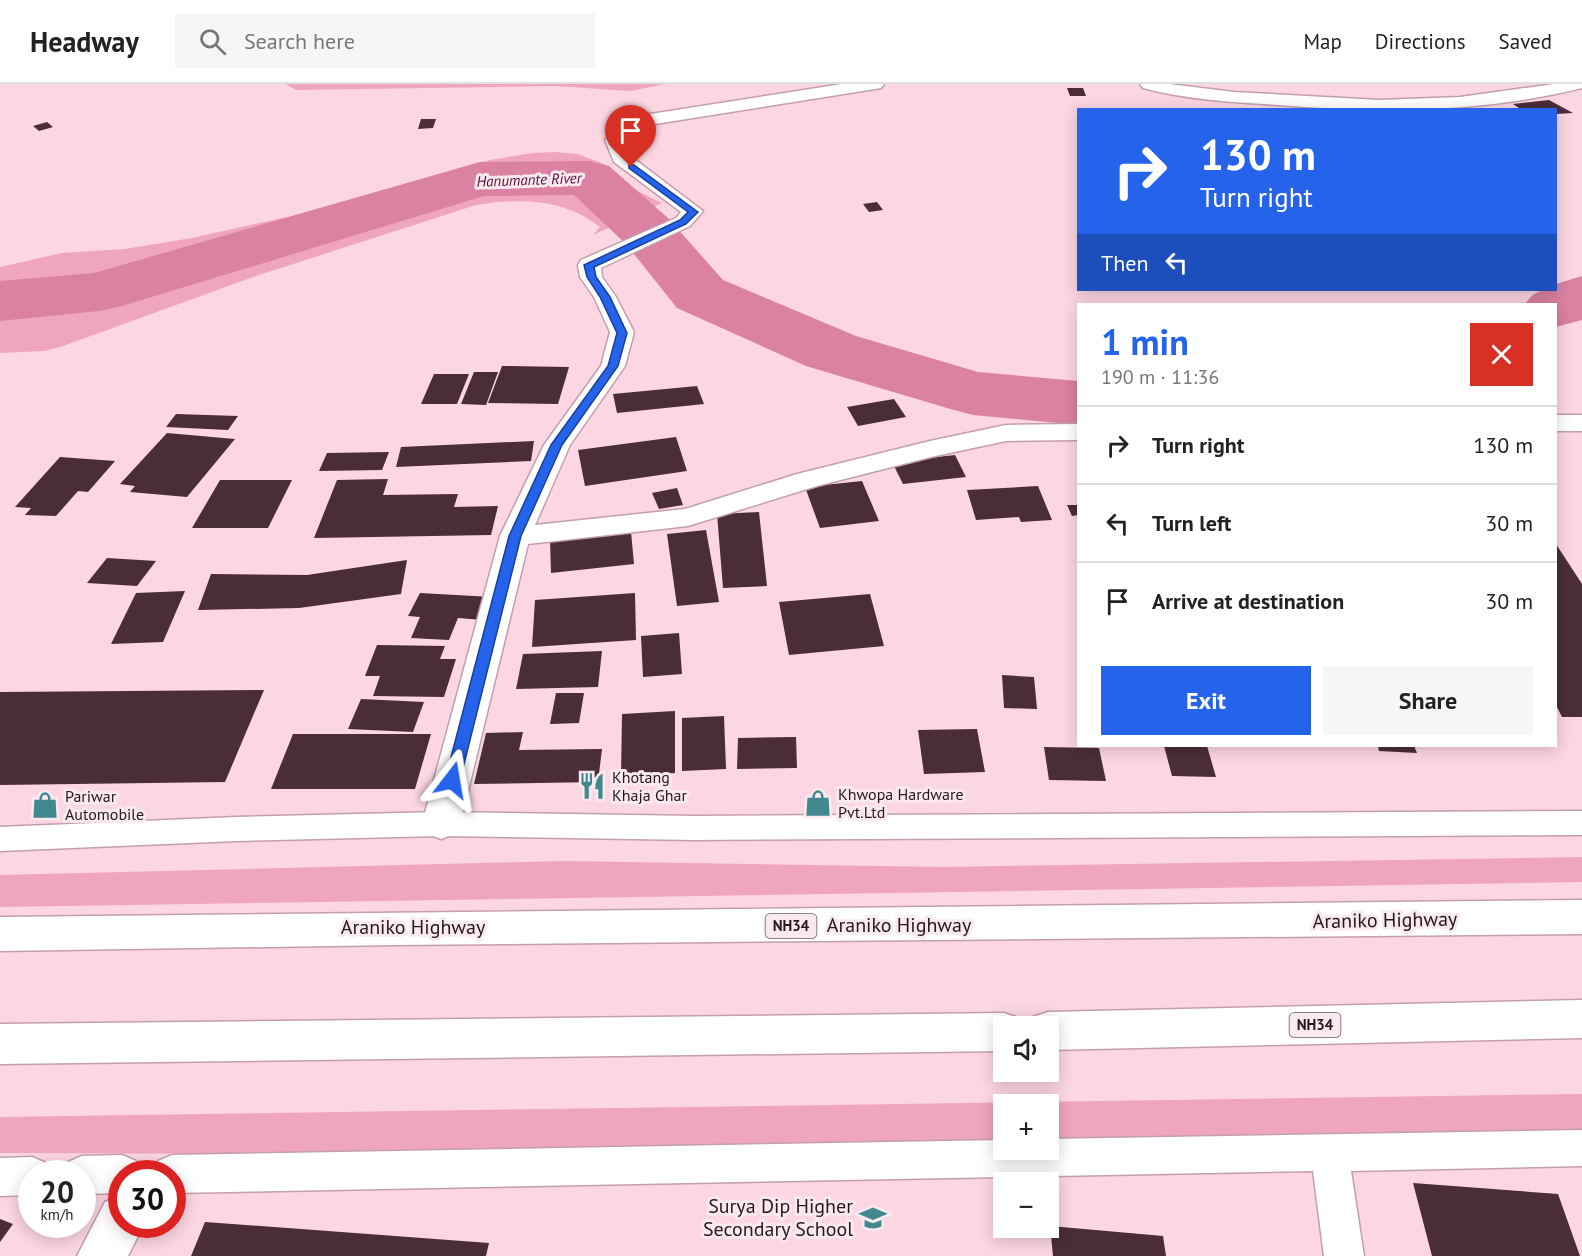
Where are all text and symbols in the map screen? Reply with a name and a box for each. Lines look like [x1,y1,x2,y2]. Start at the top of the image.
search box [175,14,595,68]
text: Headway [30,23,139,60]
icon: search [196,25,229,58]
text: Search here [244,27,355,55]
text: Map [1303,28,1342,55]
text: Directions [1375,28,1466,55]
text: Saved [1499,28,1552,55]
pin [605,105,656,167]
icon: arrive [614,114,647,147]
text: 130 m [1200,127,1316,182]
icon: right [1101,132,1179,210]
water label: Hanumante River [476,168,583,191]
text: Turn right [1200,180,1313,214]
icon: left [1160,246,1193,279]
text: Then [1101,249,1148,277]
text: 1 min [1101,318,1189,365]
button: close [1470,323,1533,386]
text: 190 m · 11:36 [1101,364,1219,390]
icon: right [1101,429,1134,462]
text: Turn right [1152,431,1244,459]
text: 130 m [1473,431,1533,459]
icon: left [1101,507,1134,540]
text: Turn left [1152,509,1232,537]
text: 30 m [1485,509,1533,537]
icon: arrive [1101,585,1134,618]
text: Arrive at destination [1152,587,1344,615]
text: 30 m [1485,587,1533,615]
button: Exit [1101,666,1311,735]
button: Share [1323,666,1533,735]
position arrow [420,748,484,812]
place label: Khotang Khaja Ghar [612,767,687,805]
restaurant icon: Khotang Khaja Ghar [577,771,607,801]
place label: Khwopa Hardware Pvt.Ltd [838,784,964,822]
place label: Pariwar Automobile [65,786,144,824]
shop icon: Khwopa Hardware Pvt.Ltd [803,788,833,818]
shop icon: Pariwar Automobile [30,790,60,820]
street label: Araniko Highway [1313,906,1458,934]
street label: Araniko Highway [827,912,972,938]
street label: Araniko Highway [341,914,486,940]
road number: NH34 [766,914,816,938]
road number: NH34 [1290,1013,1340,1037]
map controls [993,1016,1059,1238]
button: sound [993,1016,1059,1082]
button: + [993,1094,1059,1160]
speed limit sign: 30 [108,1160,186,1238]
text: 20 [40,1172,74,1211]
button: − [993,1172,1059,1238]
place label: Surya Dip Higher Secondary School [703,1193,853,1242]
school or university icon: Surya Dip Higher Secondary School [858,1203,888,1233]
text: km/h [41,1205,73,1224]

